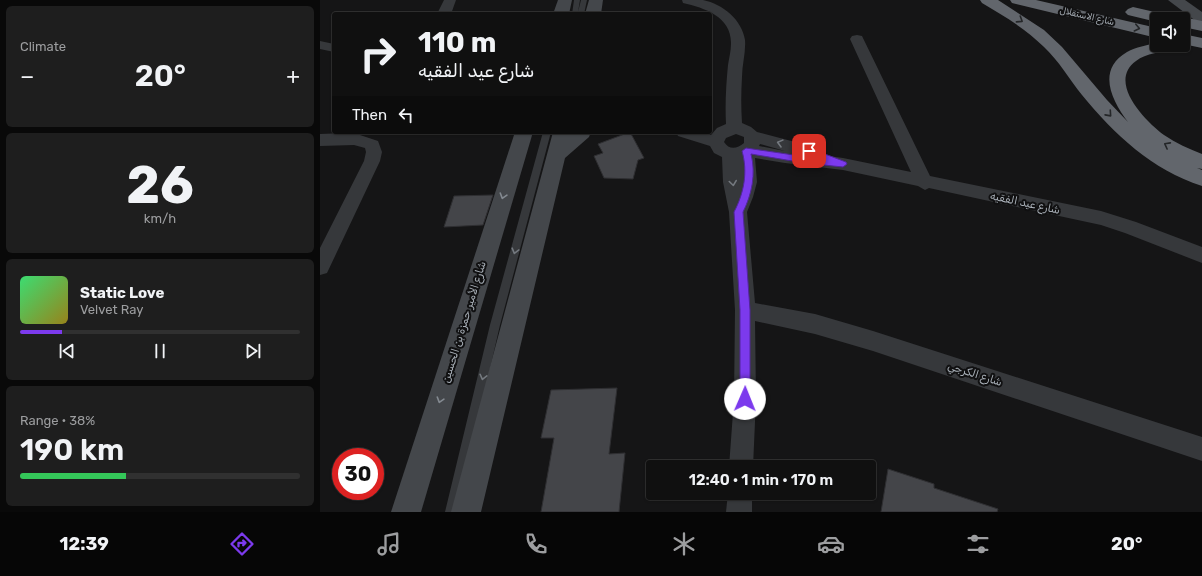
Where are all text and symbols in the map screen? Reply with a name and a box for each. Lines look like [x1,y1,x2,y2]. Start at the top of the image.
street label: شارع الاستقلال [1058,5,1115,28]
map controls [1150,12,1190,52]
button: sound [1150,12,1190,52]
one-way arrow [1016,15,1023,23]
one-way arrow [1133,23,1140,32]
text: 110 m [418,26,496,59]
icon: right [352,28,404,80]
text: Climate [20,39,66,54]
text: 20° [135,58,186,94]
text: شارع عيد الفقيه [418,60,534,82]
text: − [20,63,34,90]
text: + [286,63,300,90]
icon: left [395,104,417,126]
text: Then [352,106,387,124]
one-way arrow [1104,109,1112,117]
pin [792,134,826,168]
one-way arrow [777,139,783,147]
icon: arrive [798,140,820,162]
one-way arrow [1164,142,1171,149]
text: 26 [126,154,194,216]
one-way arrow [728,180,737,186]
street label: شارع عيد الفقيه [988,189,1061,219]
one-way arrow [499,192,508,199]
text: km/h [144,211,176,226]
one-way arrow [511,247,520,254]
street label: شارع الأمير حمزة بن الحسين [439,260,491,385]
text: Static Love [80,284,164,302]
text: Velvet Ray [80,302,143,317]
icon: previous [56,340,78,362]
icon: pause [149,340,171,362]
icon: next [242,340,264,362]
street label: شارع الكرجي [946,359,1004,391]
one-way arrow [479,373,487,380]
position arrow [724,378,766,420]
one-way arrow [436,397,445,404]
text: Range · 38% [20,413,95,428]
text: 190 km [20,432,124,468]
speed limit sign: 30 [332,448,384,500]
text: 12:40 · 1 min · 170 m [689,471,833,489]
icon: directions [228,530,256,558]
icon: music [375,530,403,558]
icon: phone [522,530,550,558]
icon: climate [670,530,698,558]
icon: car [817,530,845,558]
icon: filters [964,530,992,558]
text: 12:39 [60,533,109,555]
text: 20° [1111,533,1142,555]

